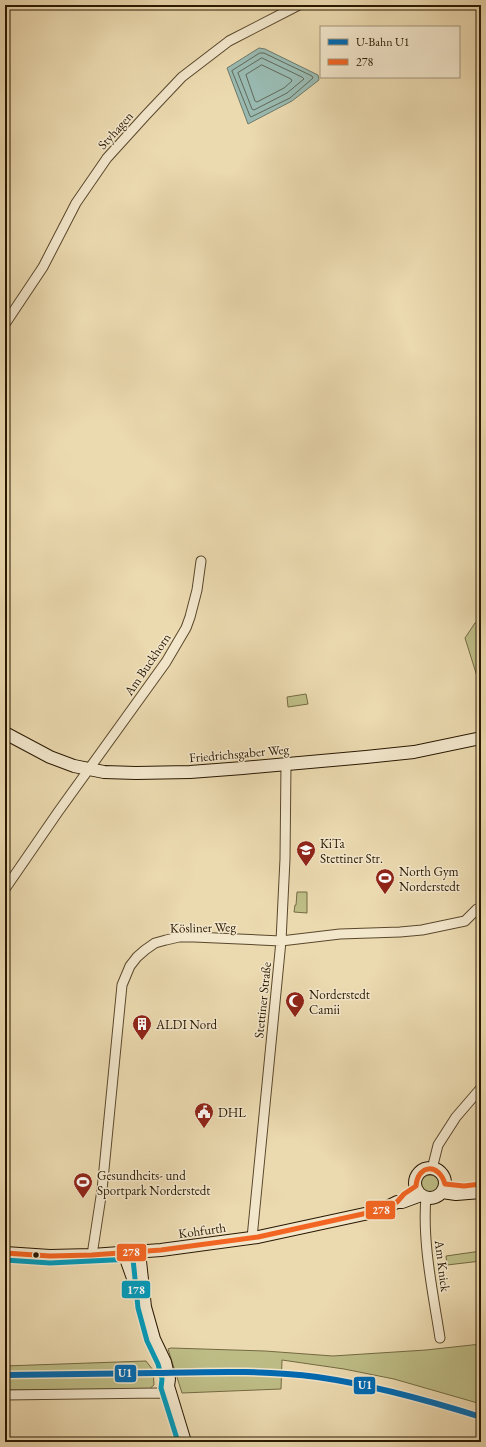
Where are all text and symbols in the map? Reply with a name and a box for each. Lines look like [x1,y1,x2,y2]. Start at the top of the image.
legend [320,26,460,78]
text: U-Bahn U1 [356,34,410,50]
text: 278 [356,54,374,70]
street label: Styhagen [94,108,137,153]
street label: Am Buckhorn [120,630,175,700]
street label: Friedrichsgaber Weg [188,741,290,766]
place label: KiTa Stettiner Str. [320,835,383,867]
school or university icon: KiTa Stettiner Str. [295,839,317,867]
place label: North Gym Norderstedt [399,863,460,895]
sports icon: North Gym Norderstedt [374,867,396,895]
street label: Kösliner Weg [170,918,236,937]
street label: Stettiner Straße [250,961,275,1039]
place label: Norderstedt Camii [309,986,370,1018]
mosque icon: Norderstedt Camii [284,990,306,1018]
building icon: ALDI Nord [131,1013,153,1041]
place label: ALDI Nord [155,1016,217,1033]
public building icon: DHL [193,1101,215,1129]
place label: DHL [218,1104,246,1121]
place label: Gesundheits- und Sportpark Norderstedt [97,1167,210,1199]
sports icon: Gesundheits- und Sportpark Norderstedt [72,1171,94,1199]
line badge: 278 [365,1200,396,1220]
text: 278 [372,1203,390,1217]
street label: Kohfurth [177,1219,227,1242]
street label: Am Knick [431,1238,454,1294]
line badge: 278 [116,1243,147,1262]
text: 278 [122,1245,140,1259]
unlabelled marker [31,1250,41,1260]
line badge: 178 [121,1280,151,1299]
text: 178 [127,1283,145,1297]
line badge: U1 [114,1364,137,1383]
text: U1 [118,1366,132,1380]
line badge: U1 [353,1376,376,1395]
text: U1 [358,1378,372,1392]

